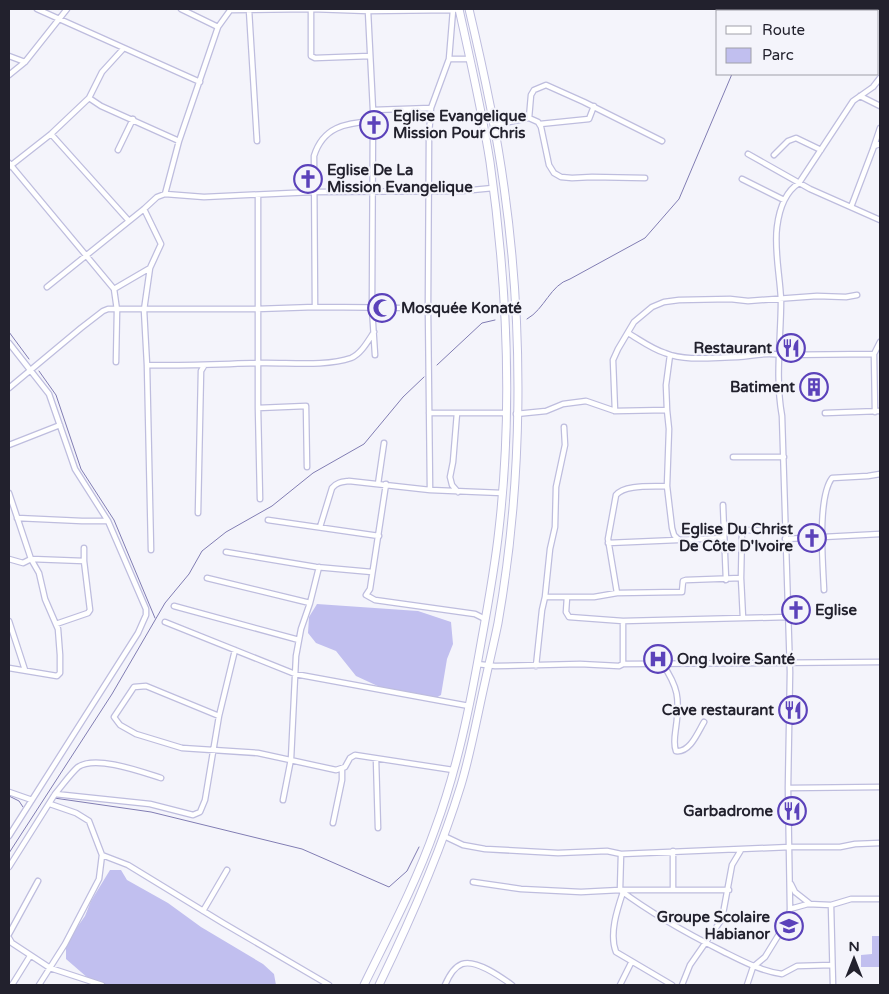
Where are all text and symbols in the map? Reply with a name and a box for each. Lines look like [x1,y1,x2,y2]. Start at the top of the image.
legend [716,10,879,75]
text: Route [762,21,805,39]
text: Parc [762,46,794,64]
place label: Eglise Evangelique Mission Pour Chris [393,107,527,142]
church icon: Eglise Evangelique Mission Pour Chris [359,110,389,140]
place label: Eglise De La Mission Evangelique [327,161,473,197]
church icon: Eglise De La Mission Evangelique [293,164,323,194]
mosque icon: Mosquée Konaté [367,293,397,323]
place label: Mosquée Konaté [401,299,522,318]
restaurant icon: Restaurant [776,333,806,363]
place label: Restaurant [694,339,772,357]
building icon: Batiment [799,372,829,402]
place label: Batiment [730,378,795,396]
place label: Eglise Du Christ De Côte D'Ivoire [679,520,794,555]
church icon: Eglise Du Christ De Côte D'Ivoire [797,523,827,553]
church icon: Eglise [781,595,811,625]
place label: Eglise [815,601,857,620]
hospital icon: Ong Ivoire Santé [643,644,673,674]
place label: Ong Ivoire Santé [677,650,796,669]
restaurant icon: Cave restaurant [778,695,808,725]
place label: Cave restaurant [662,701,774,719]
restaurant icon: Garbadrome [777,796,807,826]
place label: Garbadrome [683,802,774,820]
place label: Groupe Scolaire Habianor [657,908,770,943]
school or university icon: Groupe Scolaire Habianor [774,911,804,941]
north arrow [829,934,879,984]
text: N [848,938,860,955]

